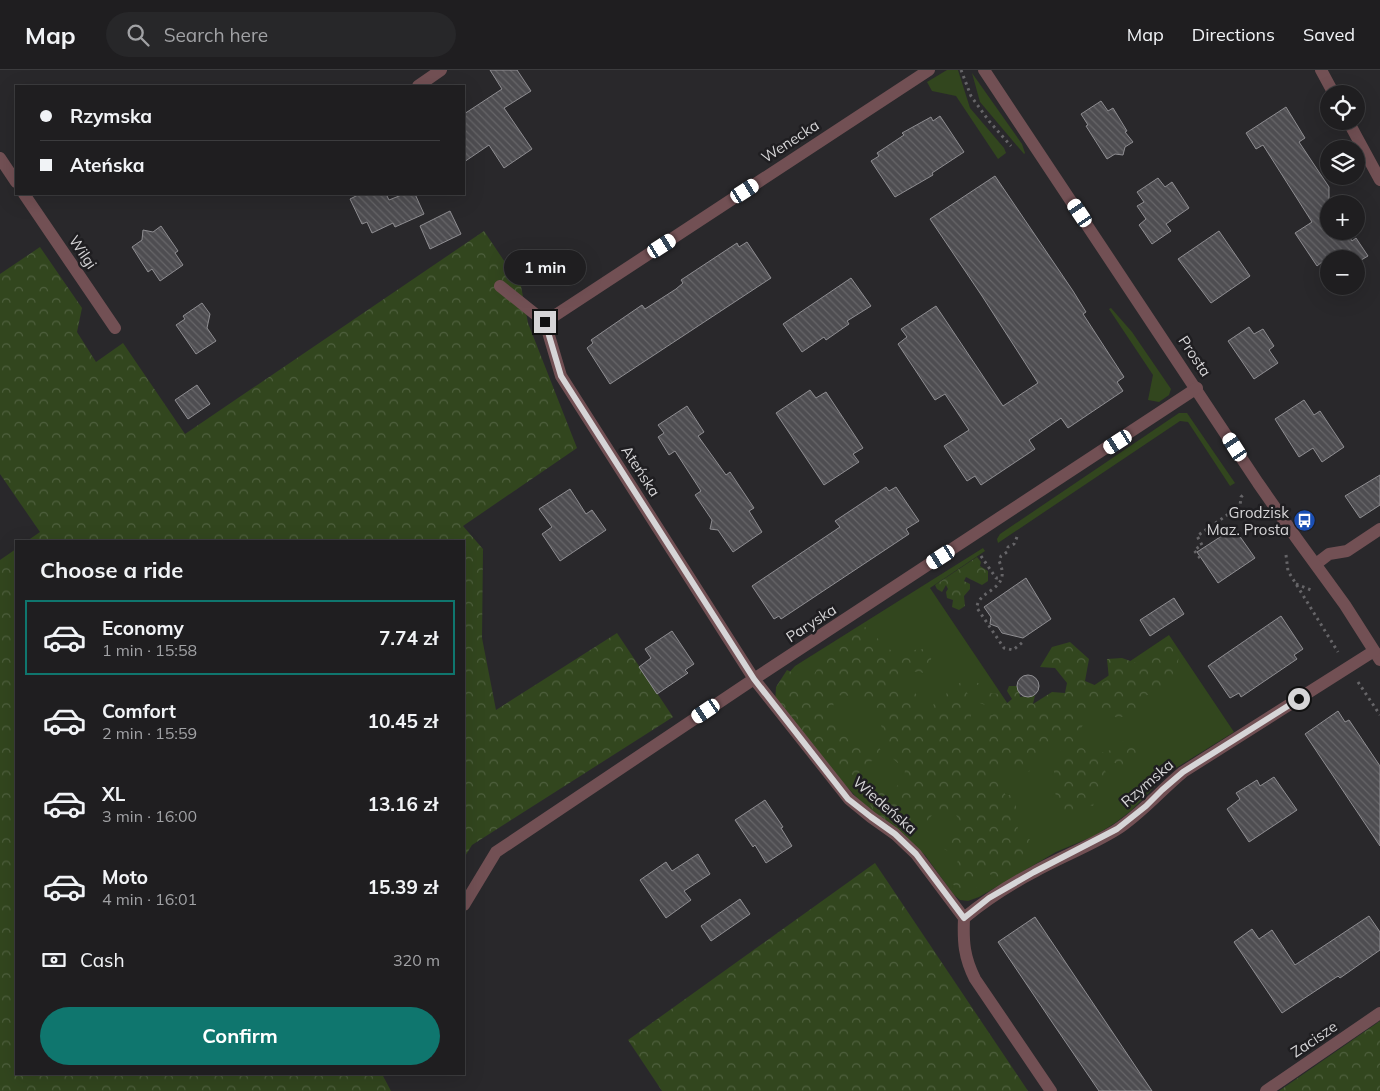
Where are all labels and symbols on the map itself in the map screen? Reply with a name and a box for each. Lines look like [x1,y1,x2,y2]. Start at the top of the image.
street label: Wenecka [758,115,822,167]
car [728,177,761,205]
car [1065,196,1094,230]
street label: Wilgi [65,232,101,272]
car [645,232,678,260]
callout: 1 min [504,250,586,284]
route end [534,311,556,333]
street label: Prosta [1174,332,1216,380]
car [1101,428,1134,456]
car [1220,430,1249,464]
street label: Ateńska [617,442,665,500]
place label: Grodzisk Maz. Prosta [1207,503,1289,539]
bus stop icon: Grodzisk Maz. Prosta [1293,509,1317,533]
car [924,543,957,571]
street label: Paryska [782,600,840,646]
route start [1288,688,1310,710]
car [689,696,722,726]
street label: Rzymska [1117,755,1177,811]
street label: Wiedeńska [849,772,921,838]
street label: Zacisze [1287,1017,1341,1061]

